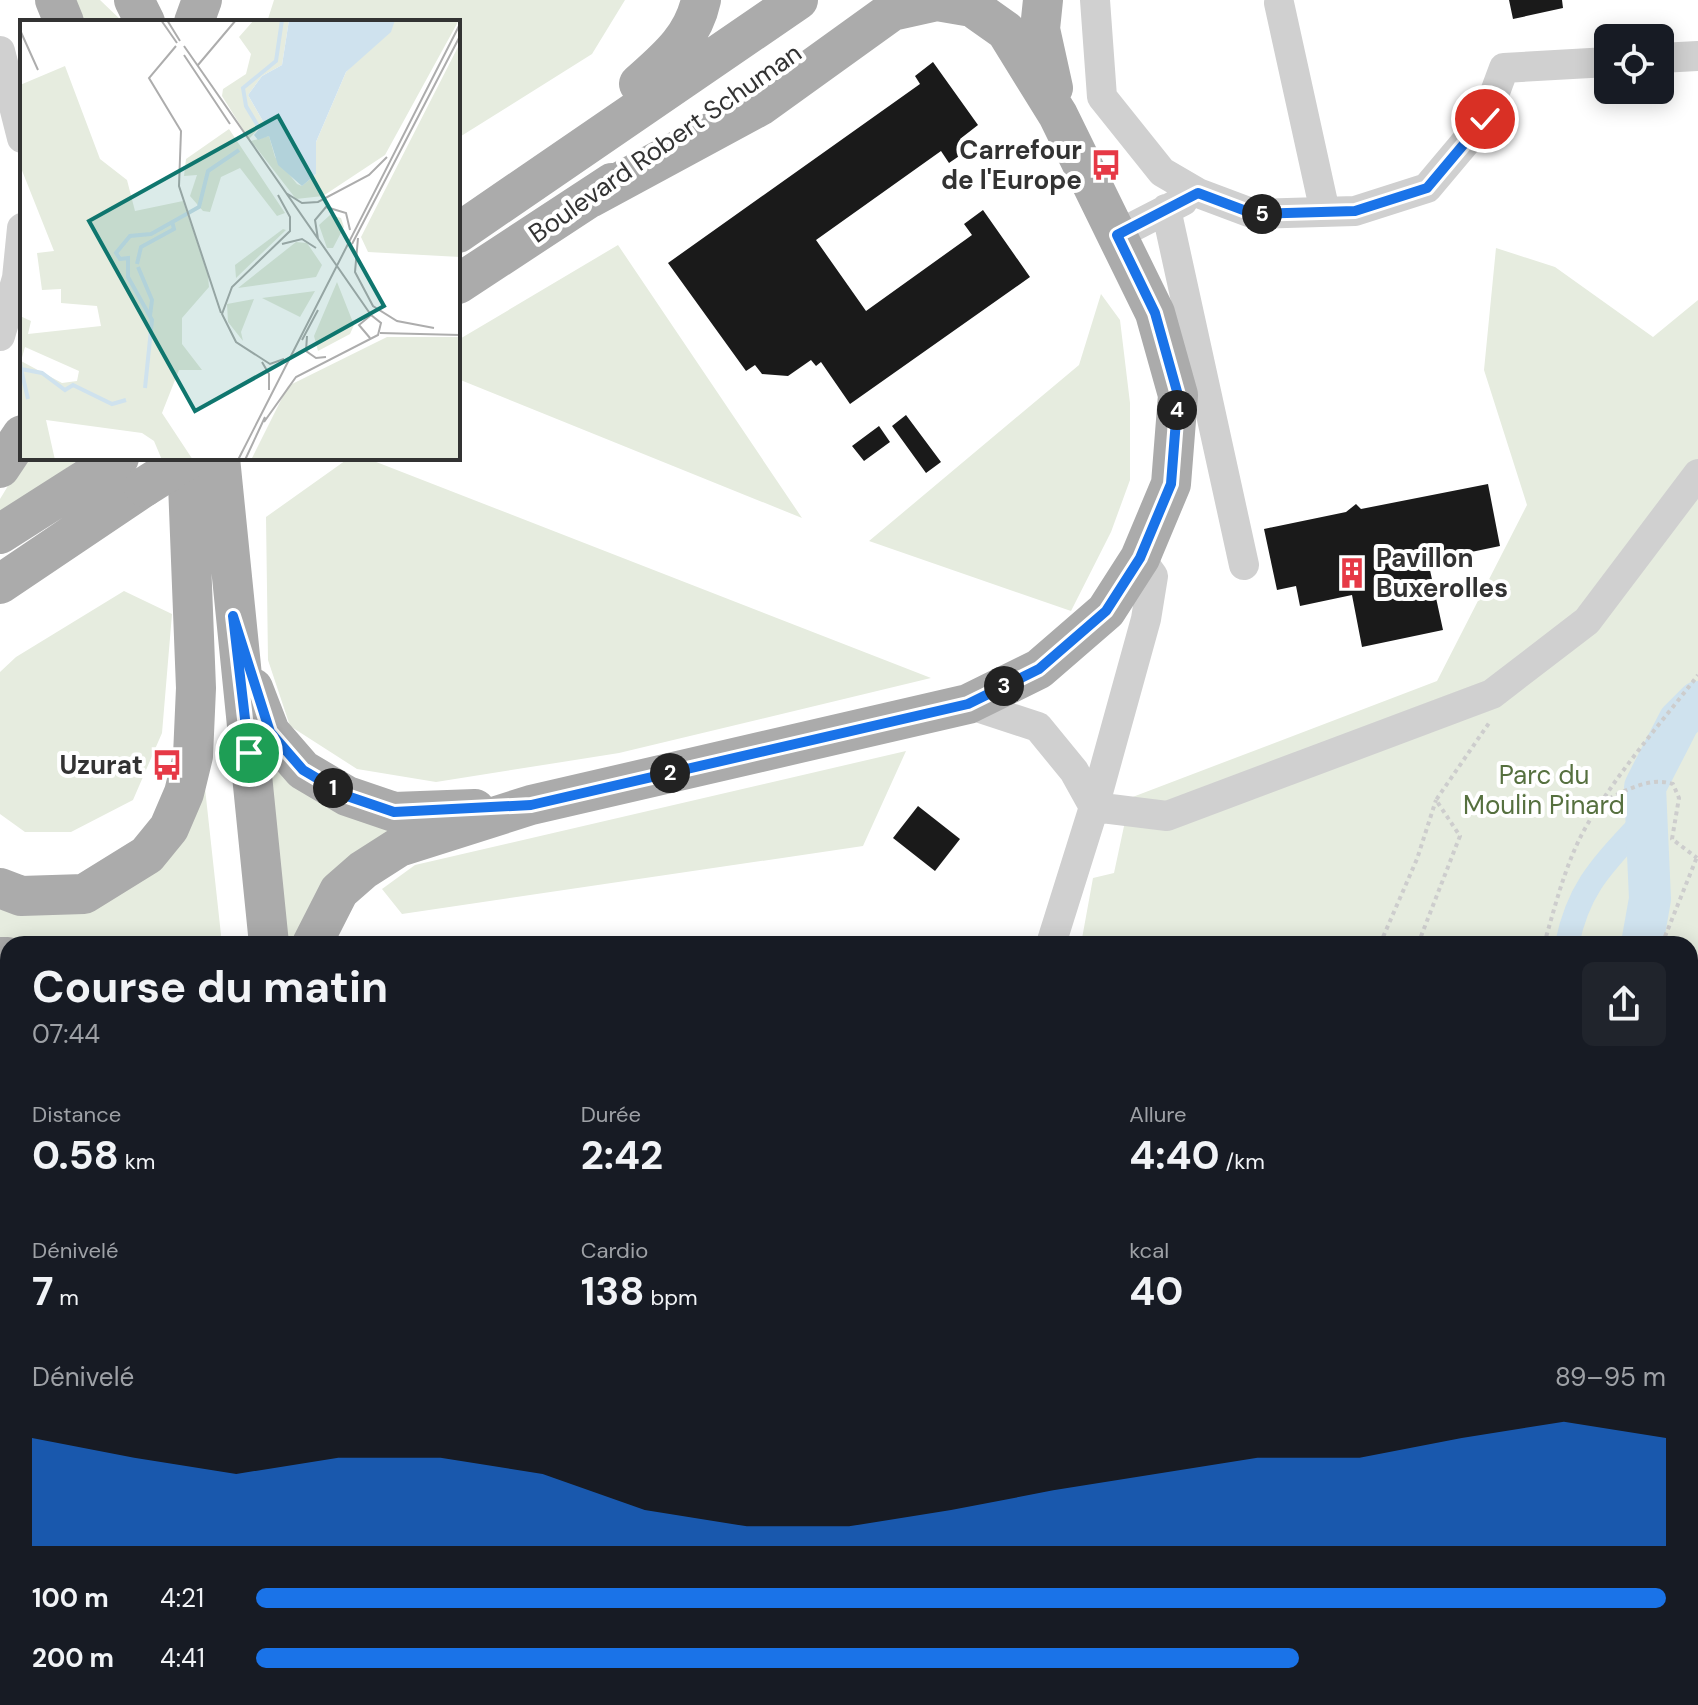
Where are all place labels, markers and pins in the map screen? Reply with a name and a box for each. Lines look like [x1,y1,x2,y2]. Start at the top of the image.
pin [1451,85,1519,153]
place label: Carrefour de l'Europe [941,133,1082,197]
bus stop icon: Carrefour de l'Europe [1089,148,1123,182]
pin: 5 [1242,194,1282,234]
pin: 4 [1157,390,1197,430]
place label: Pavillon Buxerolles [1376,541,1508,605]
building icon: Pavillon Buxerolles [1335,556,1369,590]
pin: 3 [984,666,1024,706]
pin [215,719,283,787]
place label: Uzurat [59,748,143,782]
bus stop icon: Uzurat [150,748,184,782]
pin: 2 [650,753,690,793]
pin: 1 [313,768,353,808]

